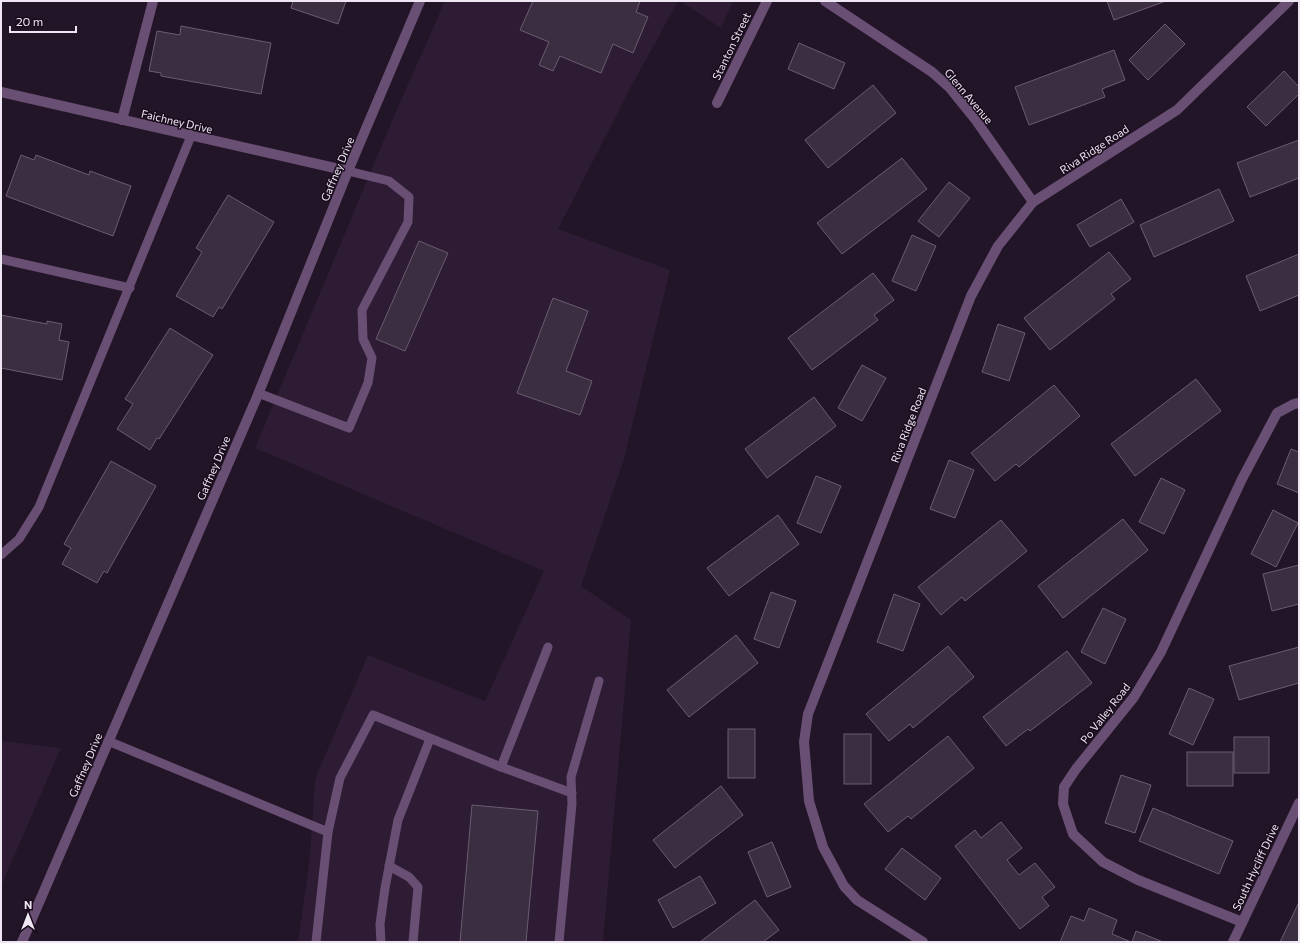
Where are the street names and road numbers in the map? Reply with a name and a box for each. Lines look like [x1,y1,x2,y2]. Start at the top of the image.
street label: Stanton Street [709,10,753,82]
street label: Glenn Avenue [942,66,996,126]
street label: Faichney Drive [140,106,214,136]
street label: Riva Ridge Road [1057,122,1131,176]
street label: Gaffney Drive [318,135,356,203]
street label: Riva Ridge Road [888,386,928,464]
street label: Gaffney Drive [194,434,232,502]
street label: Po Valley Road [1077,680,1133,746]
street label: Gaffney Drive [66,731,104,799]
street label: South Hycliff Drive [1229,821,1281,912]

